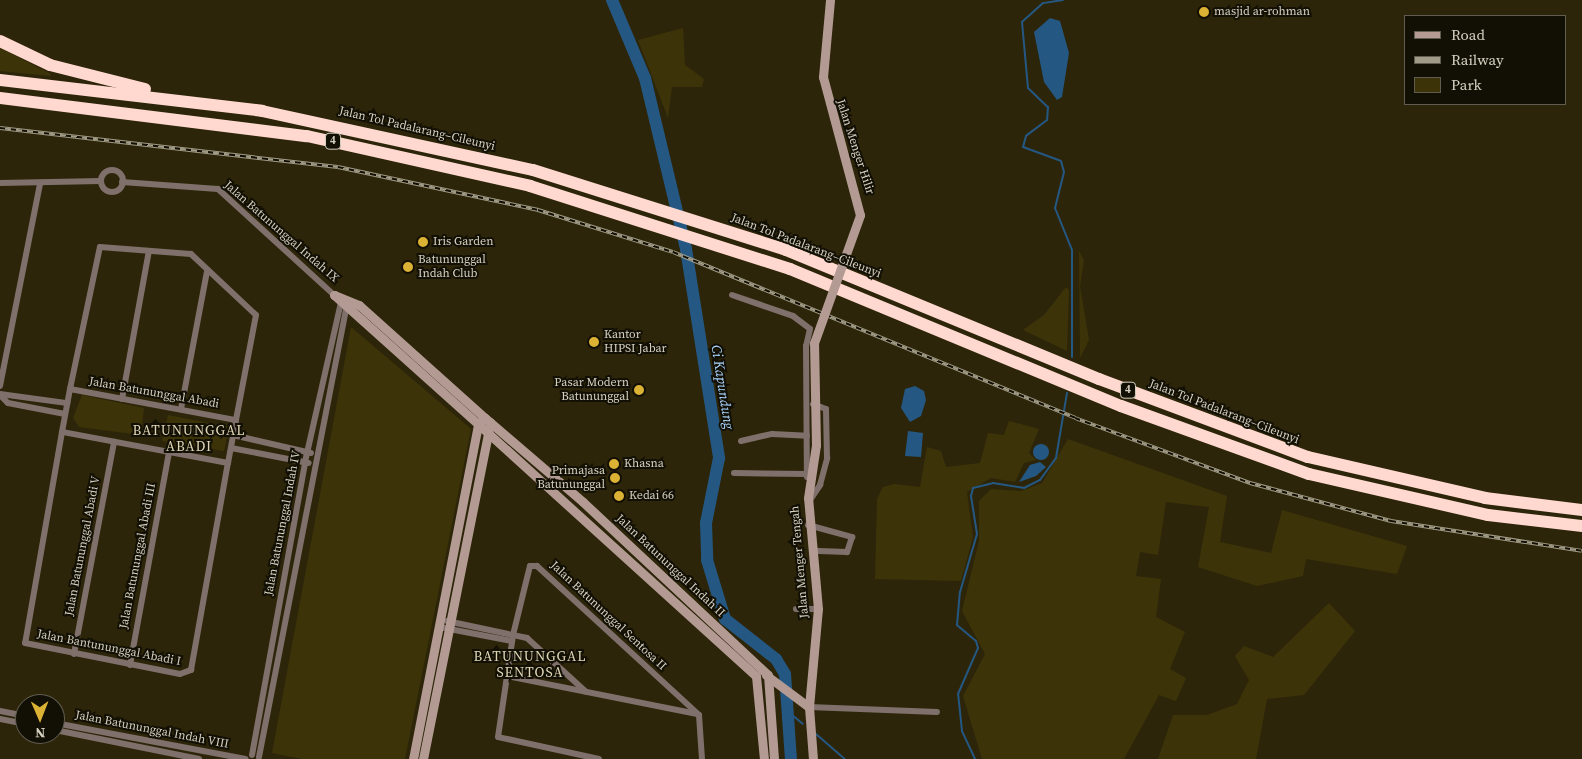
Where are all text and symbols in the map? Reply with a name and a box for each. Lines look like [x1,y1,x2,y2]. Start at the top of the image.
place label: masjid ar-rohman [1214,5,1310,19]
marker: masjid ar-rohman [1198,6,1210,18]
legend [1404,15,1567,105]
text: Road [1451,24,1485,45]
text: Railway [1451,49,1504,70]
text: Park [1451,74,1482,95]
street label: Jalan Menger Hilir [833,98,877,196]
street label: Jalan Tol Padalarang–Cileunyi [338,104,496,154]
road number: 4 [324,132,342,150]
street label: Jalan Batununggal Indah IX [221,178,341,286]
street label: Jalan Tol Padalarang–Cileunyi [729,211,883,281]
place label: Iris Garden [433,235,493,249]
marker: Iris Garden [417,236,429,248]
place label: Batununggal Indah Club [418,253,486,281]
marker: Batununggal Indah Club [402,261,414,273]
place label: Kantor HIPSI Jabar [604,328,667,356]
marker: Kantor HIPSI Jabar [588,336,600,348]
water label: Ci Kapundung [708,344,738,430]
street label: Jalan Batununggal Abadi [88,374,220,412]
place label: Pasar Modern Batununggal [554,376,629,404]
street label: Jalan Tol Padalarang–Cileunyi [1147,377,1301,447]
road number: 4 [1119,382,1137,398]
marker: Pasar Modern Batununggal [633,384,645,396]
district label: BATUNUNGGAL ABADI [131,422,247,454]
street label: Jalan Batununggal Indah IV [262,449,304,597]
place label: Khasna [624,457,664,471]
marker: Khasna [608,458,620,470]
place label: Primajasa Batununggal [537,464,605,492]
marker: Primajasa Batununggal [609,472,621,484]
street label: Jalan Batununggal Abadi V [62,475,104,617]
street label: Jalan Batununggal Abadi III [117,482,159,630]
place label: Kedai 66 [629,489,674,503]
marker: Kedai 66 [613,490,625,502]
street label: Jalan Menger Tengah [788,505,812,619]
street label: Jalan Batununggal Indah II [612,512,728,620]
street label: Jalan Batununggal Sentosa II [547,558,669,674]
street label: Jalan Bantununggal Abadi I [36,627,182,669]
district label: BATUNUNGGAL SENTOSA [472,648,588,680]
north arrow [15,694,65,744]
street label: Jalan Batununggal Indah VIII [74,708,230,752]
text: N [35,723,46,743]

